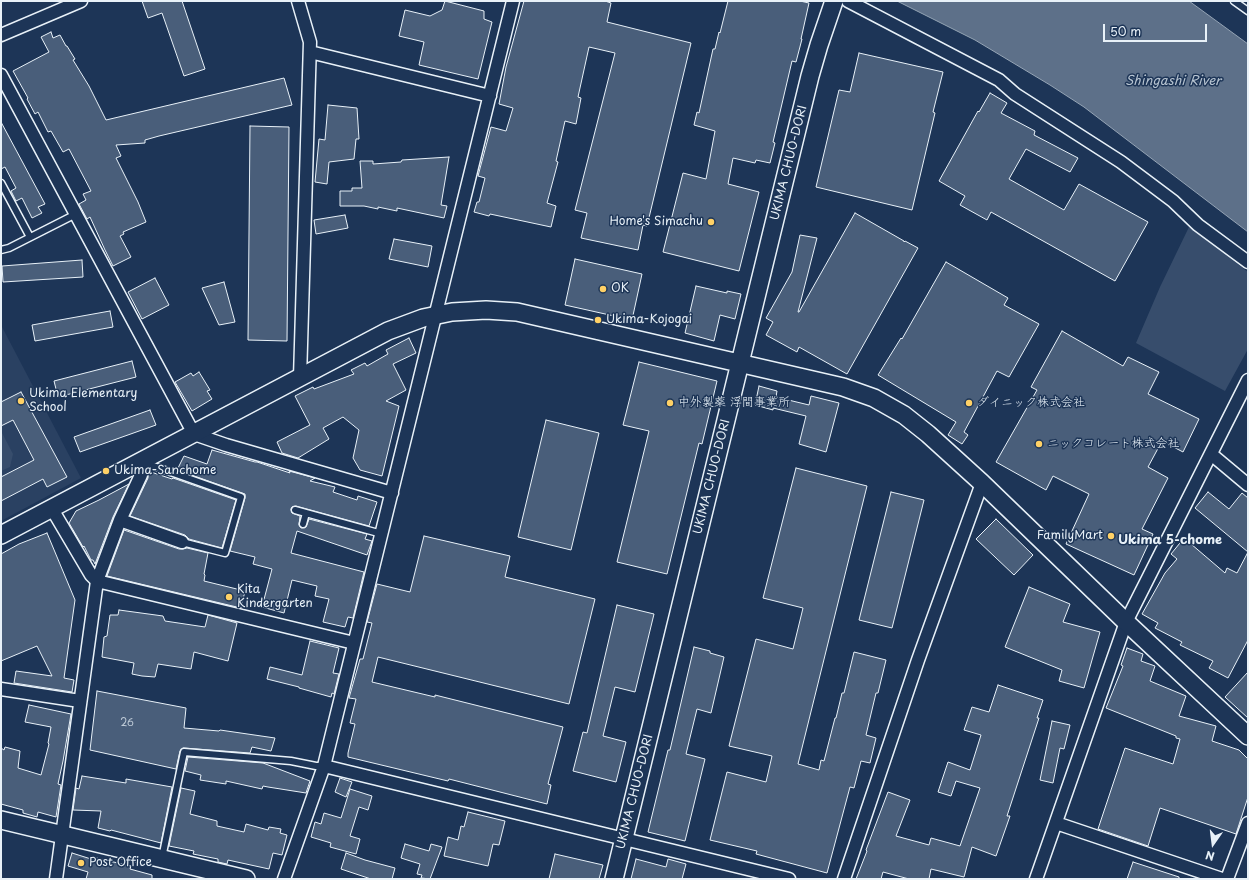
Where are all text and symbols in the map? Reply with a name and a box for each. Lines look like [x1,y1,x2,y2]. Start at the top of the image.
scale bar [1105,16,1209,42]
text: 50 m [1110,22,1141,40]
water label: Shingashi River [1125,73,1221,89]
street label: UKIMA CHUO-DORI [768,104,810,222]
place label: Home's Simachu [609,215,703,229]
marker: Home's Simachu [706,217,716,227]
place label: OK [611,282,629,296]
marker: OK [598,284,608,294]
place label: Ukima-Kojogai [606,313,692,327]
marker: Ukima-Kojogai [593,315,603,325]
place label: Ukima Elementary School [29,387,137,415]
marker: Ukima Elementary School [16,396,26,406]
place label: 中外製薬 浮間事業所 [678,396,790,410]
place label: ダイニック株式会社 [977,396,1085,410]
marker: 中外製薬 浮間事業所 [665,398,675,408]
marker: ダイニック株式会社 [964,398,974,408]
street label: UKIMA CHUO-DORI [691,418,733,536]
place label: ニックコレート株式会社 [1047,437,1179,451]
marker: ニックコレート株式会社 [1034,439,1044,449]
place label: Ukima-Sanchome [114,464,216,478]
marker: Ukima-Sanchome [101,466,111,476]
place label: FamilyMart [1037,529,1103,543]
marker: FamilyMart [1106,531,1116,541]
district label: Ukima 5-chome [1118,532,1222,548]
place label: Kita Kindergarten [237,583,313,611]
marker: Kita Kindergarten [224,592,234,602]
house number: 26 [120,717,134,729]
street label: UKIMA CHUO-DORI [614,733,656,851]
north arrow [1193,824,1233,864]
text: N [1204,847,1216,865]
place label: Post Office [89,856,152,870]
marker: Post Office [76,858,86,868]

